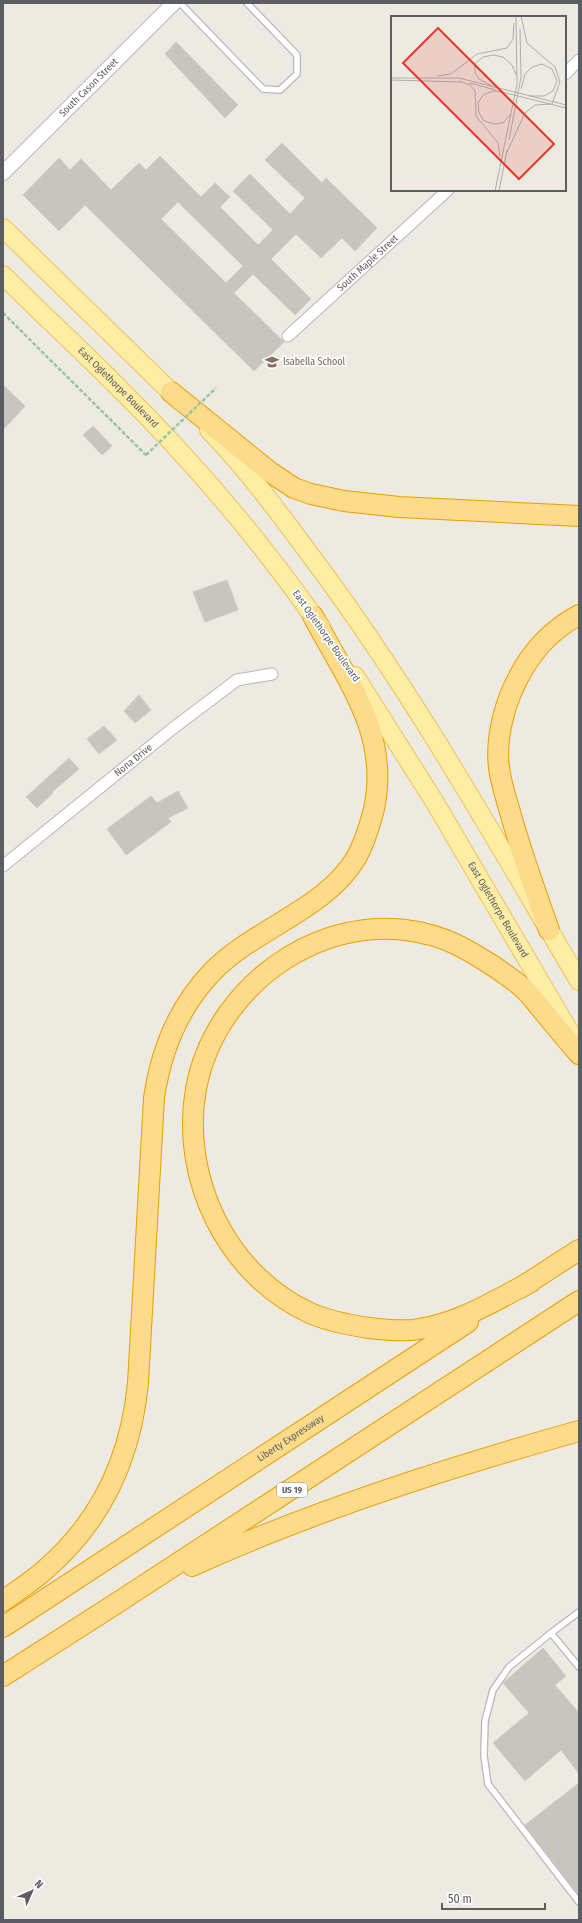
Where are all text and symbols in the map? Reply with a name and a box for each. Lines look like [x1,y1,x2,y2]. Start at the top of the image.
inset map [391,16,566,191]
street label: South Cason Street [57,55,121,119]
street label: South Maple Street [335,232,401,294]
street label: East Oglethorpe Boulevard [75,345,161,430]
school or university icon: Isabella School [264,354,280,370]
place label: Isabella School [283,356,345,368]
street label: East Oglethorpe Boulevard [290,588,362,684]
street label: Nona Drive [112,741,155,779]
street label: East Oglethorpe Boulevard [465,860,531,960]
street label: Liberty Expressway [255,1412,327,1465]
road number: US 19 [277,1483,307,1497]
north arrow [12,1871,52,1911]
text: N [32,1877,46,1891]
scale bar [442,1885,545,1911]
text: 50 m [448,1892,472,1906]

